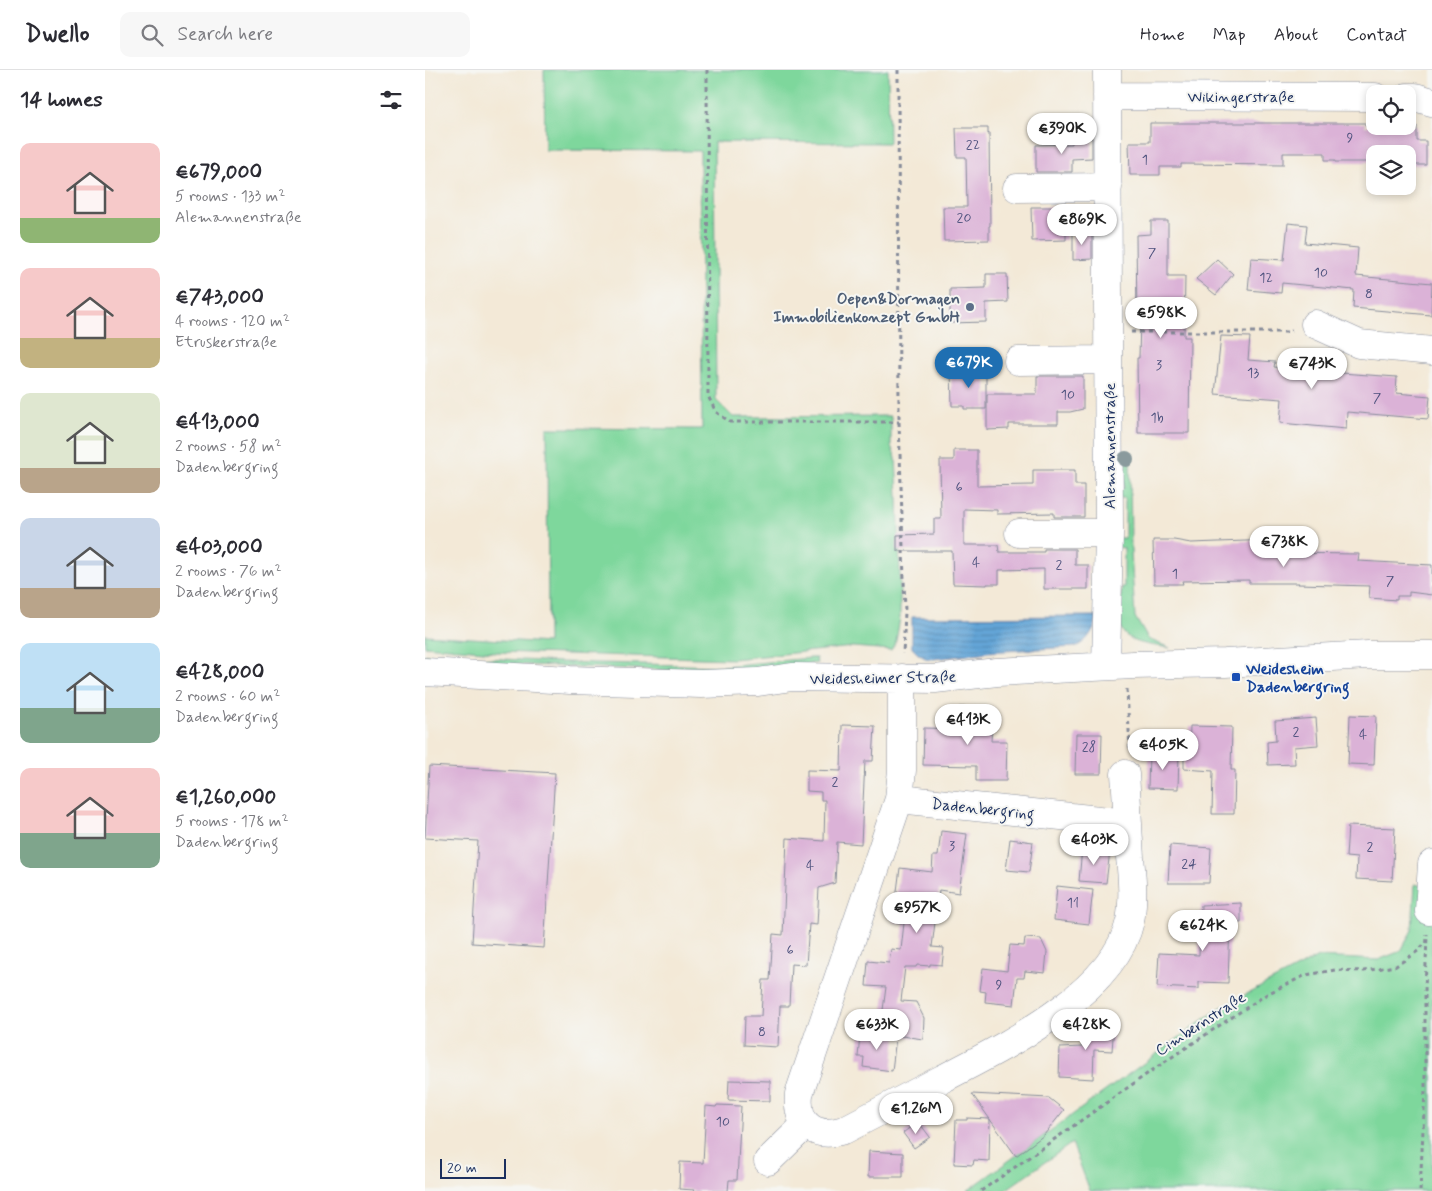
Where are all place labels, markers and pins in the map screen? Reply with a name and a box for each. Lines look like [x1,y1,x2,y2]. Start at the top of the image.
pin: €390K [1027,112,1097,155]
pin: €869K [1047,204,1117,246]
place label: Oepen&Dormagen Immobilienkonzept GmbH [773,289,961,328]
pin: €598K [1126,296,1196,339]
marker: Oepen&Dormagen Immobilienkonzept GmbH [964,301,976,313]
pin: €679K [934,346,1004,389]
pin: €743K [1277,348,1347,390]
pin: €738K [1249,526,1319,568]
place label: Weidesheim Dadenbergring [1245,659,1349,700]
marker: Weidesheim Dadenbergring [1230,671,1242,683]
pin: €413K [933,704,1003,746]
pin: €405K [1128,728,1198,771]
pin: €403K [1059,824,1129,866]
pin: €957K [882,892,952,934]
pin: €624K [1168,910,1238,952]
pin: €633K [842,1008,912,1051]
pin: €428K [1051,1008,1121,1051]
pin: €1.26M [875,1092,957,1135]

